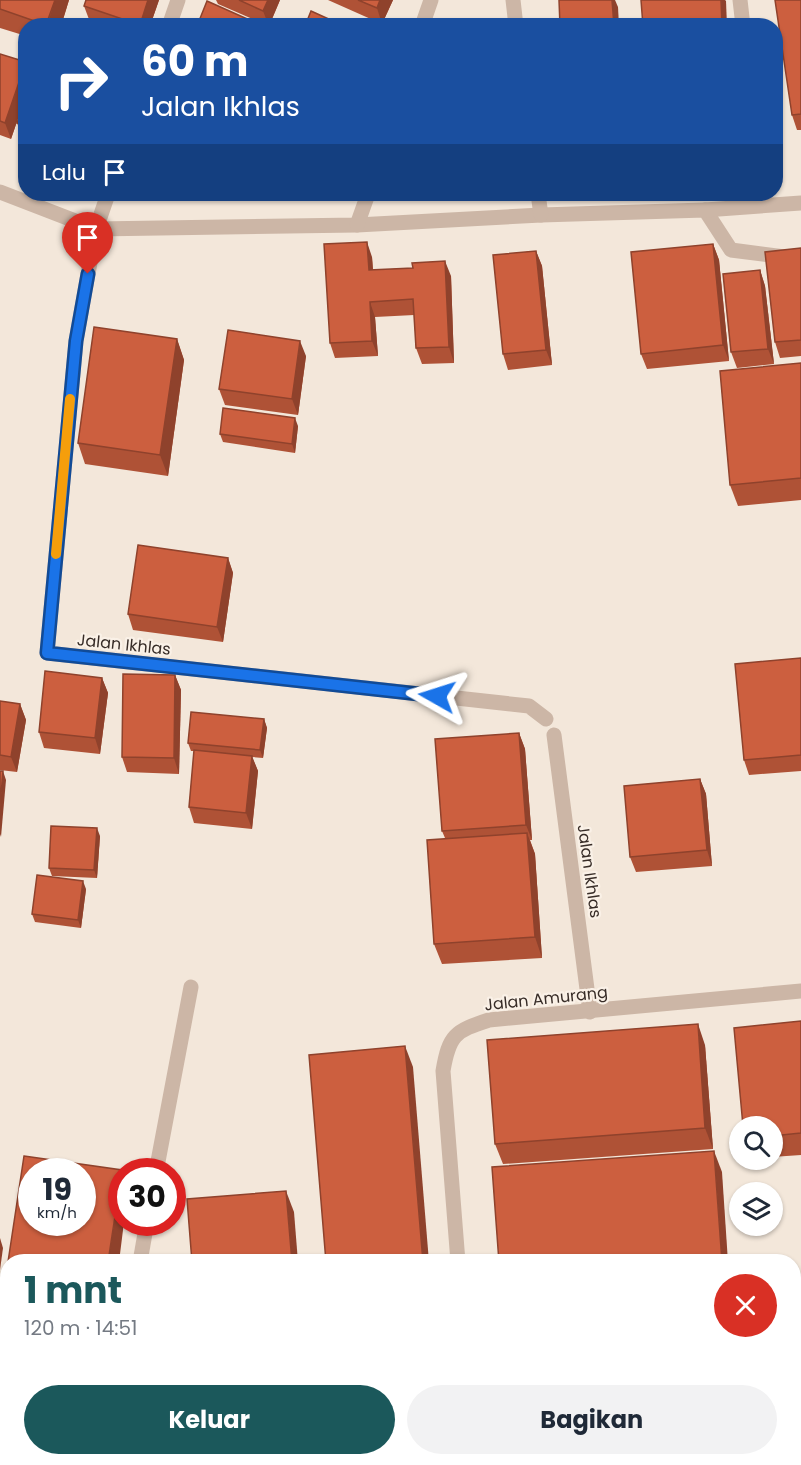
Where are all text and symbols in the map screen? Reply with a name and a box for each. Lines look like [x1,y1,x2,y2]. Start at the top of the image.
text: 60 m [141,32,249,91]
icon: right [42,42,120,120]
text: Jalan Ikhlas [141,88,300,125]
icon: arrive [98,156,131,189]
text: Lalu [42,157,86,188]
pin [62,212,113,274]
icon: arrive [71,221,104,254]
street label: Jalan Ikhlas [76,628,172,661]
position arrow [405,664,469,728]
street label: Jalan Ikhlas [572,823,607,919]
street label: Jalan Amurang [483,981,609,1016]
map controls [729,1116,783,1236]
button: search [729,1116,783,1170]
speed limit sign: 30 [108,1158,186,1236]
text: 19 [42,1168,72,1211]
button: layers [729,1182,783,1236]
text: km/h [37,1202,77,1223]
text: 1 mnt [24,1265,122,1316]
button: close [714,1274,777,1337]
text: 120 m · 14:51 [24,1314,138,1342]
button: Keluar [24,1385,395,1454]
button: Bagikan [407,1385,777,1454]

